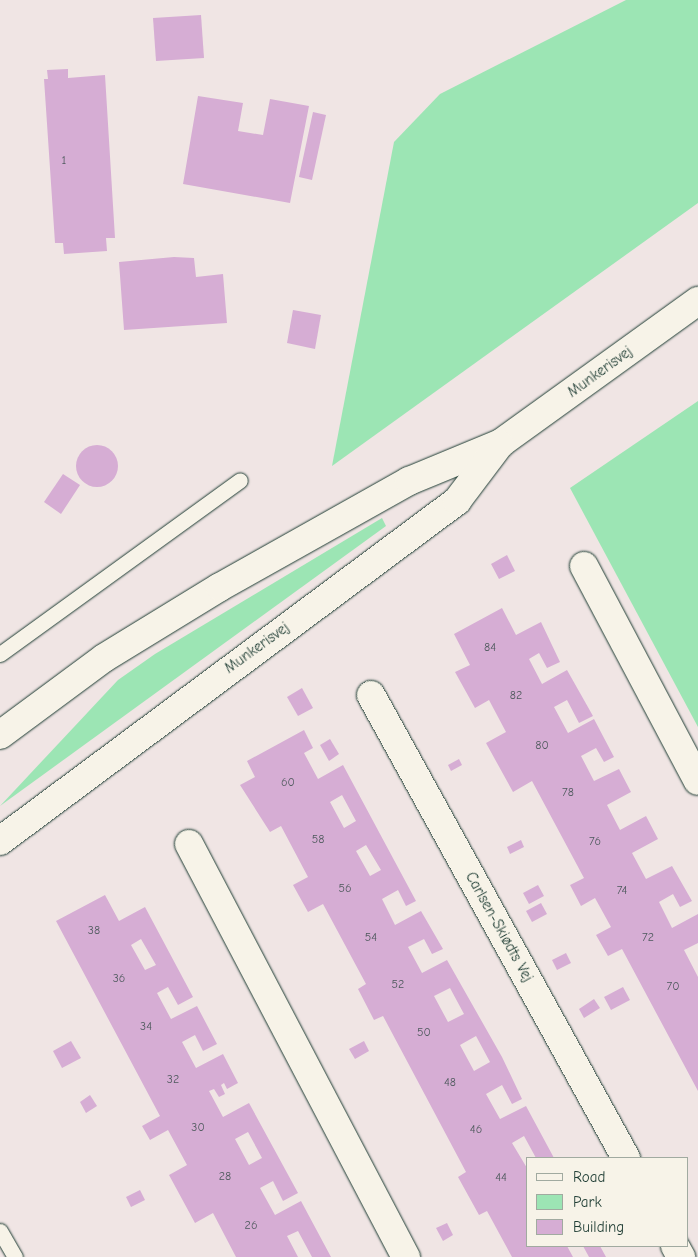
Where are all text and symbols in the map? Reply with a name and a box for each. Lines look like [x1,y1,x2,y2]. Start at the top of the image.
house number: 1 [62,154,66,168]
street label: Munkerisvej [564,342,636,402]
street label: Munkerisvej [221,618,293,678]
house number: 84 [484,641,496,655]
house number: 82 [510,689,522,703]
house number: 80 [535,739,549,753]
house number: 60 [281,776,295,790]
house number: 78 [562,786,574,800]
house number: 58 [312,833,324,847]
house number: 76 [589,835,601,849]
street label: Carlsen-Skiødts Vej [461,869,537,985]
house number: 56 [338,882,352,896]
house number: 74 [617,884,627,898]
house number: 38 [88,924,100,938]
house number: 54 [365,931,377,945]
house number: 72 [642,931,654,945]
house number: 36 [113,972,125,986]
house number: 52 [392,978,404,992]
house number: 70 [667,980,679,994]
house number: 34 [140,1020,152,1034]
house number: 50 [417,1026,431,1040]
house number: 32 [167,1073,179,1087]
house number: 48 [444,1076,456,1090]
house number: 30 [191,1121,205,1135]
house number: 46 [470,1123,482,1137]
legend [526,1157,688,1247]
text: Road [573,1168,605,1186]
house number: 28 [219,1170,231,1184]
house number: 44 [495,1171,507,1185]
text: Park [573,1193,602,1211]
text: Building [573,1218,624,1236]
house number: 26 [245,1219,257,1233]

